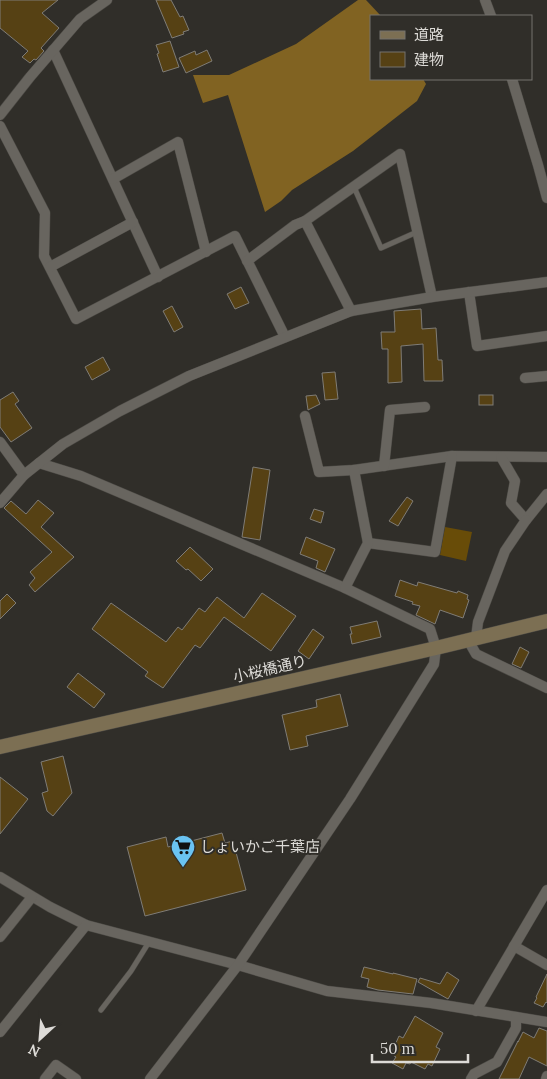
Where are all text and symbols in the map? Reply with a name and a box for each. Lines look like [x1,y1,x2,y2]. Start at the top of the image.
legend [370,15,532,80]
text: 道路 [414,25,444,44]
text: 建物 [414,50,444,69]
street label: 小桜橋通り [231,651,309,686]
supermarket icon: しょいかご千葉店 [170,834,196,868]
place label: しょいかご千葉店 [200,837,320,856]
north arrow [15,1014,65,1064]
scale bar [372,1032,468,1064]
text: 50 m [380,1039,415,1058]
text: N [25,1040,43,1061]

